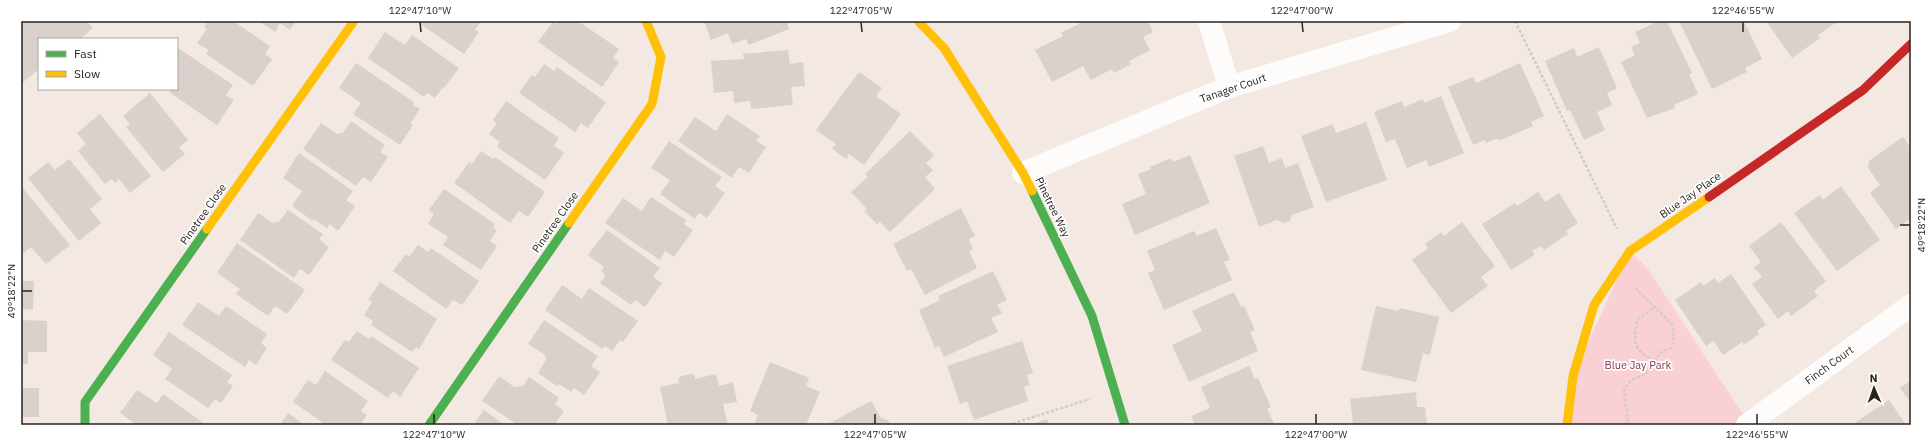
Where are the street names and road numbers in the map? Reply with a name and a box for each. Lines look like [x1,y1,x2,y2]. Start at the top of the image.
street label: Tanager Court [1198,70,1268,106]
street label: Blue Jay Place [1657,169,1723,221]
street label: Pinetree Way [1032,175,1074,240]
street label: Pinetree Close [177,181,229,247]
street label: Pinetree Close [529,189,581,255]
street label: Finch Court [1802,343,1856,387]

